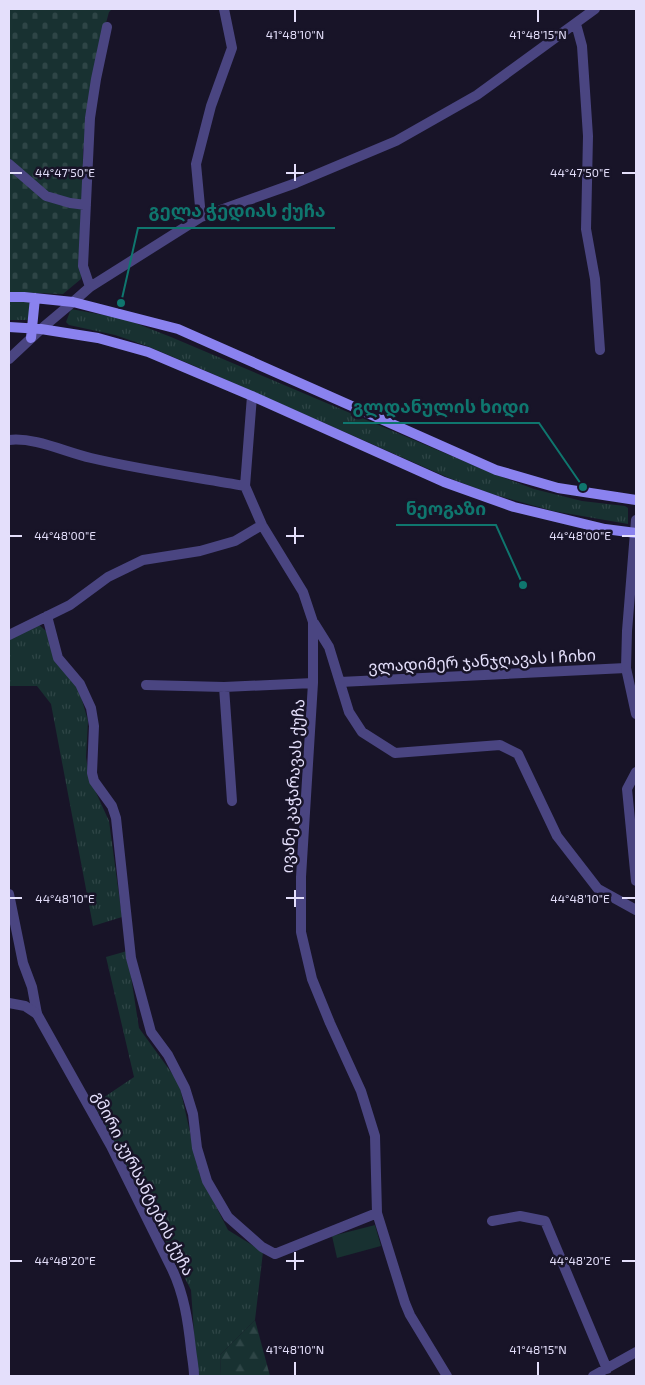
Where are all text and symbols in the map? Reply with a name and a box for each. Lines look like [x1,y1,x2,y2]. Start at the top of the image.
text: 41°48'10"N [266,27,324,41]
text: 41°48'15"N [509,27,567,41]
text: 44°47'50"E [35,165,95,179]
text: 44°47'50"E [550,165,610,179]
callout: გელა ჭედიას ქუჩა [138,195,335,228]
text: გელა ჭედიას ქუჩა [149,199,325,222]
callout: გლდანულის ხიდი [343,390,539,423]
text: გლდანულის ხიდი [353,395,530,418]
callout: ნეოგაზი [396,492,496,525]
text: ნეოგაზი [406,497,486,519]
text: 44°48'00"E [34,528,96,542]
text: 44°48'00"E [549,528,611,542]
street label: ვლადიმერ ჯანჯღავას I ჩიხი [368,645,596,677]
street label: ივანე კაჭარავას ქუჩა [276,698,309,874]
text: 44°48'10"E [35,891,95,905]
text: 44°48'10"E [550,891,610,905]
street label: გმირი კურსანტების ქუჩა [88,1088,199,1279]
text: 44°48'20"E [34,1253,96,1267]
text: 44°48'20"E [549,1253,611,1267]
text: 41°48'10"N [266,1342,324,1356]
text: 41°48'15"N [509,1342,567,1356]

